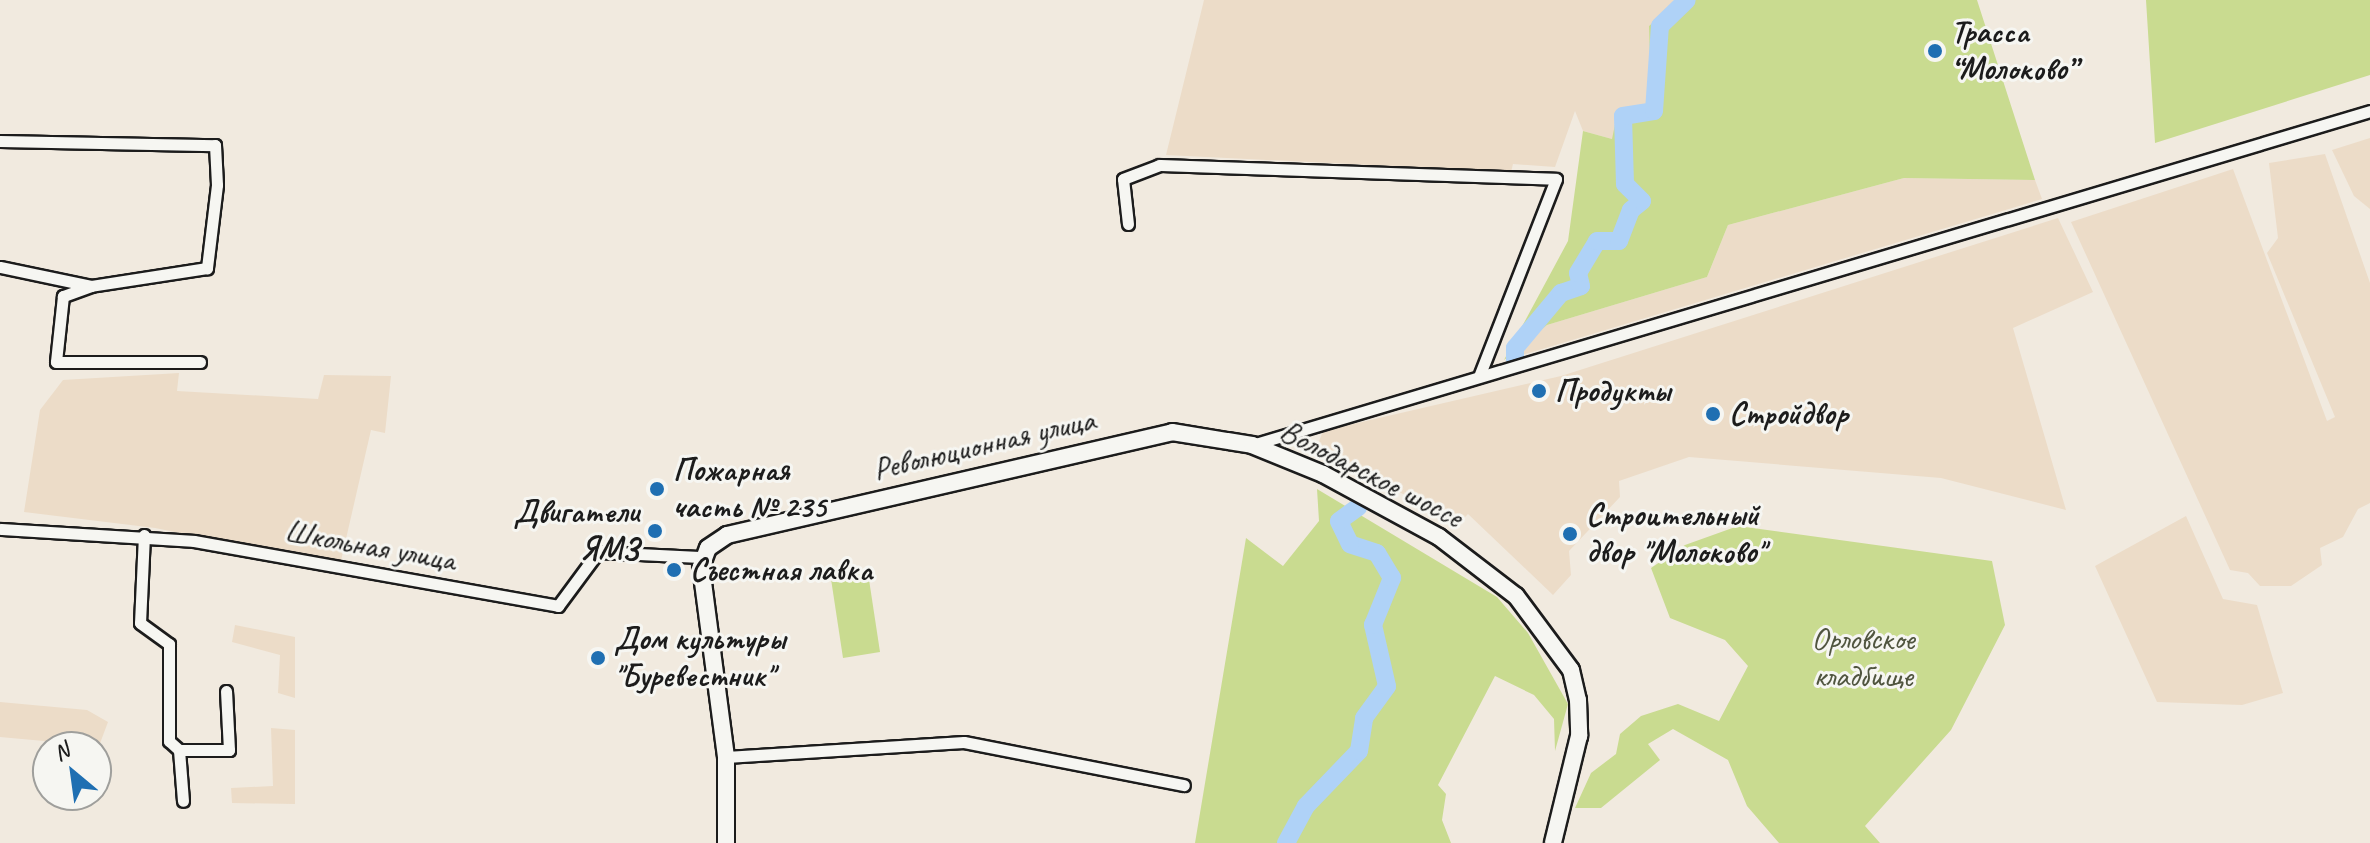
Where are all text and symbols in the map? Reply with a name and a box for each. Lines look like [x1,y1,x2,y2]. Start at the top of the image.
place label: Трасса “Молоково” [1951,14,2075,89]
marker: Трасса “Молоково” [1926,42,1944,60]
place label: Продукты [1555,372,1670,410]
marker: Продукты [1530,382,1548,400]
place label: Стройдвор [1729,395,1848,433]
street label: Революционная улица [869,401,1099,489]
marker: Стройдвор [1704,405,1722,423]
street label: Володарское шоссе [1272,411,1470,537]
place label: Пожарная часть № 235 [673,452,826,527]
marker: Пожарная часть № 235 [648,480,666,498]
place label: Двигатели ЯМЗ [513,494,639,569]
place label: Строительный двор "Молоково" [1586,497,1764,572]
street label: Школьная улица [281,512,459,580]
marker: Двигатели ЯМЗ [646,522,664,540]
marker: Строительный двор "Молоково" [1561,525,1579,543]
place label: Съестная лавка [690,551,872,589]
marker: Съестная лавка [665,561,683,579]
place label: Дом культуры "Буревестник" [614,621,781,696]
park label: Орловское кладбище [1812,621,1914,696]
marker: Дом культуры "Буревестник" [589,649,607,667]
north arrow [32,731,112,811]
text: N [49,736,74,767]

